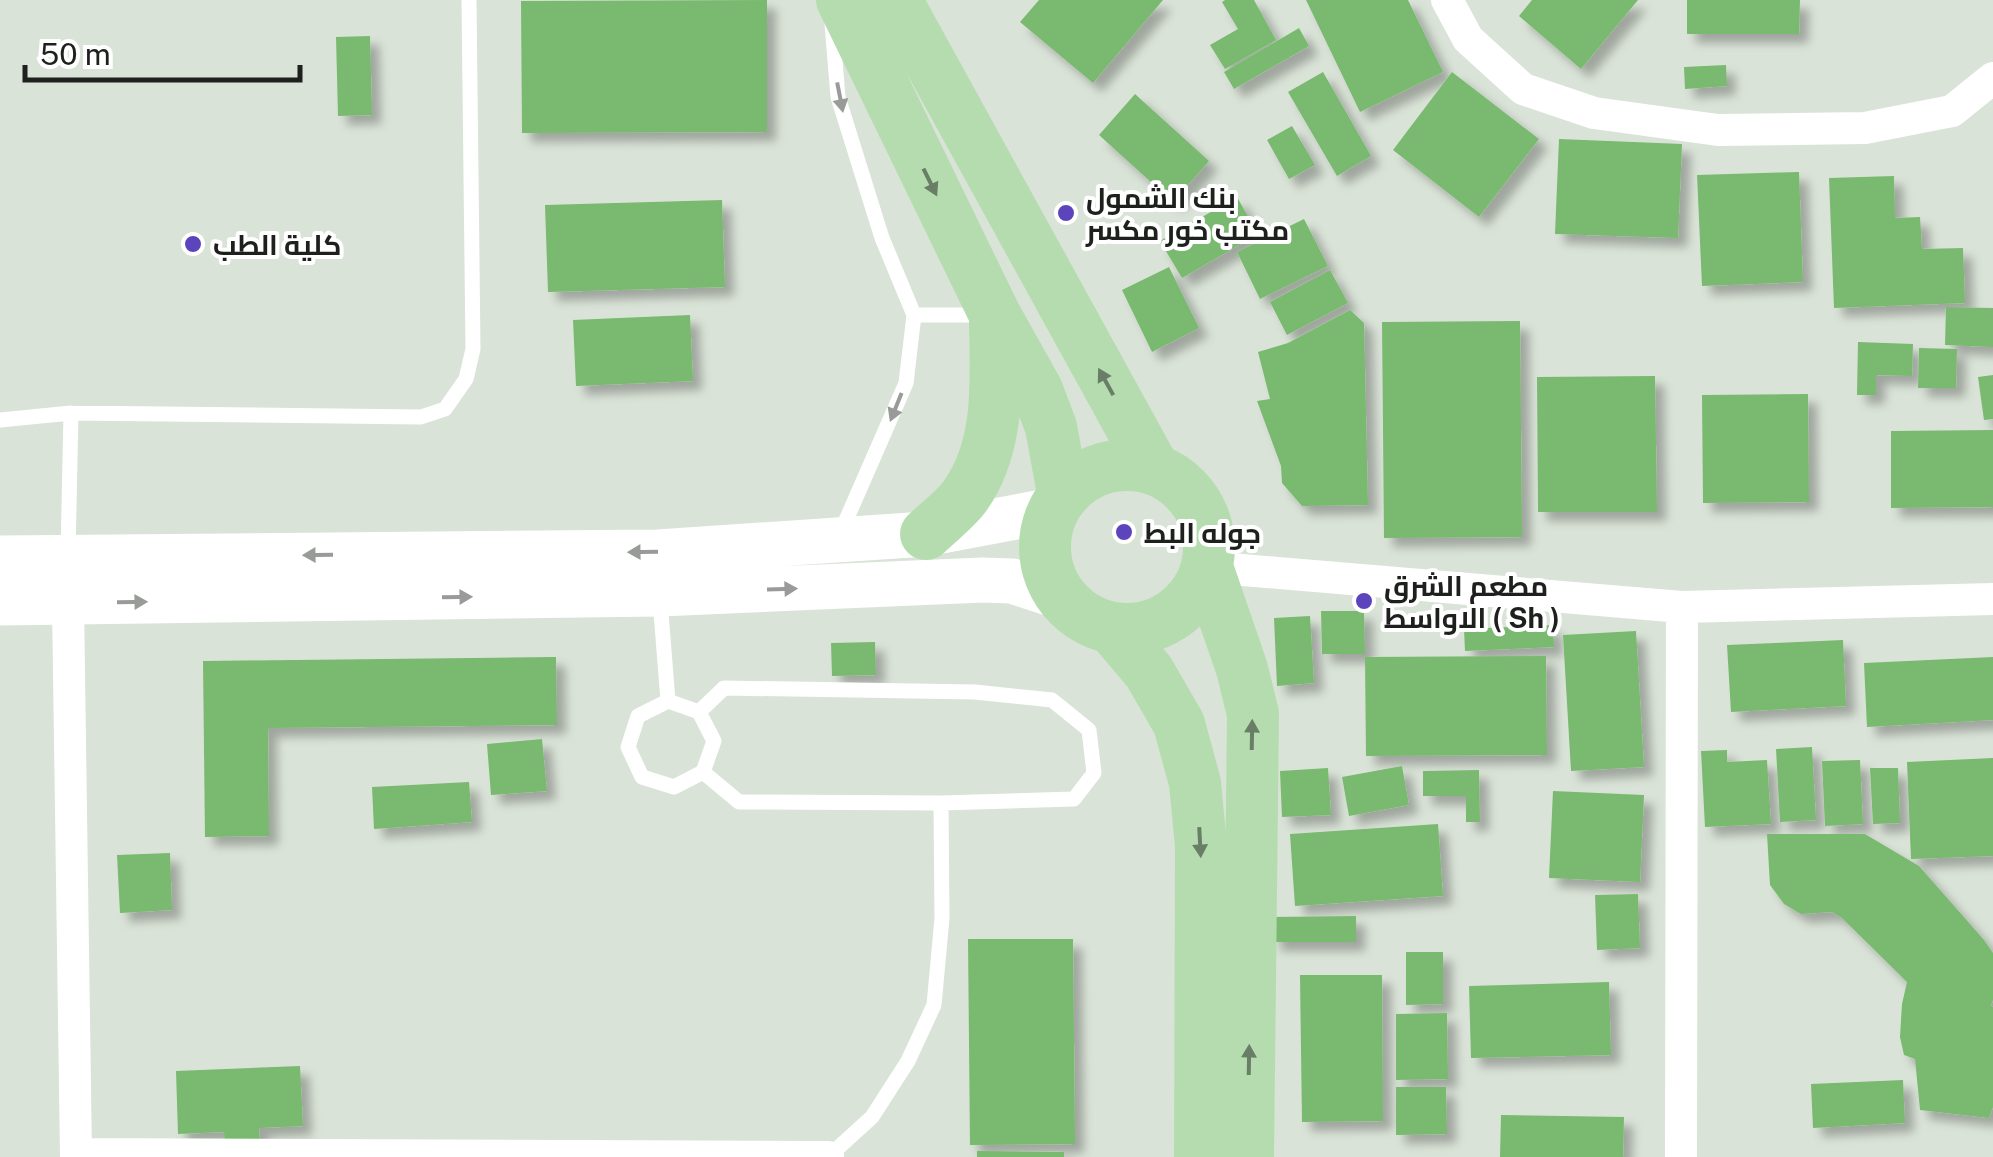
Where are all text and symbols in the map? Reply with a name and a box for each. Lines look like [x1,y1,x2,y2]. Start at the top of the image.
scale bar [25,20,300,82]
text: 50 m [40,36,111,72]
one-way arrow [832,82,848,113]
one-way arrow [922,168,939,197]
place label: بنك الشمول مكتب خور مكسر [1085,181,1289,247]
marker: بنك الشمول مكتب خور مكسر [1055,202,1077,224]
place label: كلية الطب [213,228,341,261]
marker: كلية الطب [182,233,204,255]
one-way arrow [1098,367,1115,396]
one-way arrow [888,392,904,422]
place label: جوله البط [1144,516,1261,550]
marker: جوله البط [1113,521,1135,543]
one-way arrow [627,544,659,560]
one-way arrow [302,547,334,563]
place label: مطعم الشرق الاواسط ( Sh ) [1384,569,1560,635]
one-way arrow [767,580,799,596]
one-way arrow [442,589,474,605]
marker: مطعم الشرق الاواسط ( Sh ) [1353,590,1375,612]
one-way arrow [117,594,149,610]
one-way arrow [1245,718,1261,750]
one-way arrow [1192,826,1208,858]
one-way arrow [1241,1043,1257,1075]

